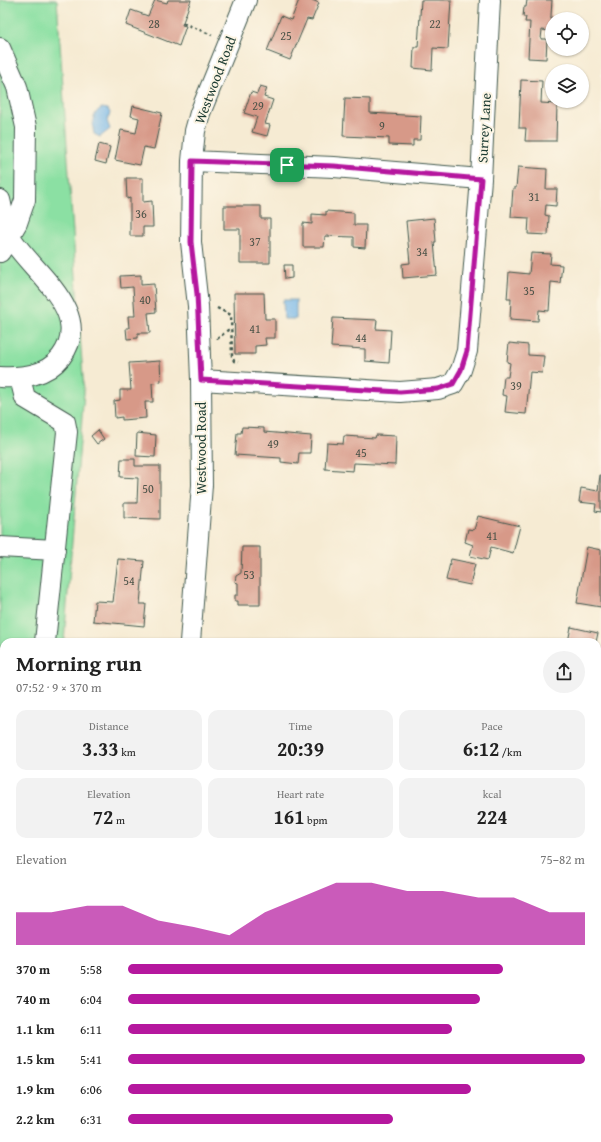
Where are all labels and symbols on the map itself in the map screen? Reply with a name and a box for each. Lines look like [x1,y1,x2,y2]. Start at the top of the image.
house number: 28 [148,15,160,32]
house number: 22 [429,15,441,32]
house number: 25 [280,27,292,44]
street label: Westwood Road [189,33,241,127]
street label: Surrey Lane [472,92,496,164]
house number: 29 [252,97,264,114]
house number: 9 [379,117,385,134]
pin [270,148,304,182]
house number: 31 [528,188,540,205]
house number: 36 [135,205,147,222]
house number: 37 [249,233,261,250]
house number: 34 [416,243,428,260]
house number: 35 [523,282,535,299]
house number: 40 [139,291,151,308]
house number: 41 [249,320,261,337]
house number: 44 [355,329,367,346]
house number: 39 [510,377,522,394]
street label: Westwood Road [191,401,211,494]
house number: 49 [267,435,279,452]
house number: 45 [355,444,367,461]
house number: 50 [142,480,154,497]
house number: 41 [486,527,498,544]
house number: 53 [243,566,255,583]
house number: 54 [123,572,135,589]

